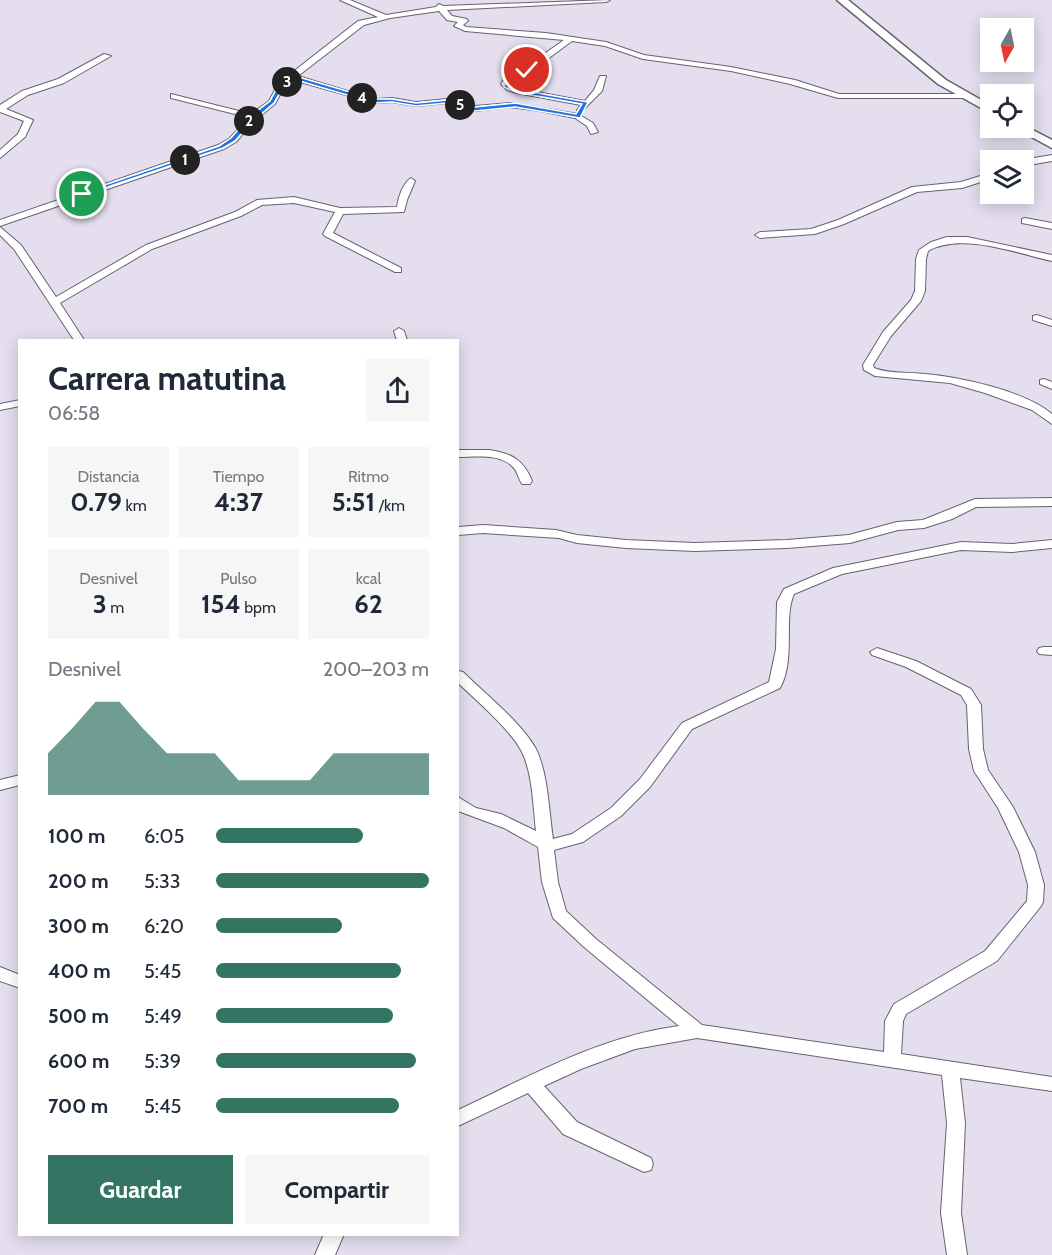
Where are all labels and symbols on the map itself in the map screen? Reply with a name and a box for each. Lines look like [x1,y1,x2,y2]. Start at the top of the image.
north arrow [980,18,1034,72]
pin [501,44,552,95]
pin: 3 [272,67,302,97]
pin: 4 [347,83,377,113]
pin: 5 [445,90,475,120]
pin: 2 [234,106,264,136]
pin: 1 [170,145,200,175]
pin [56,168,107,219]

